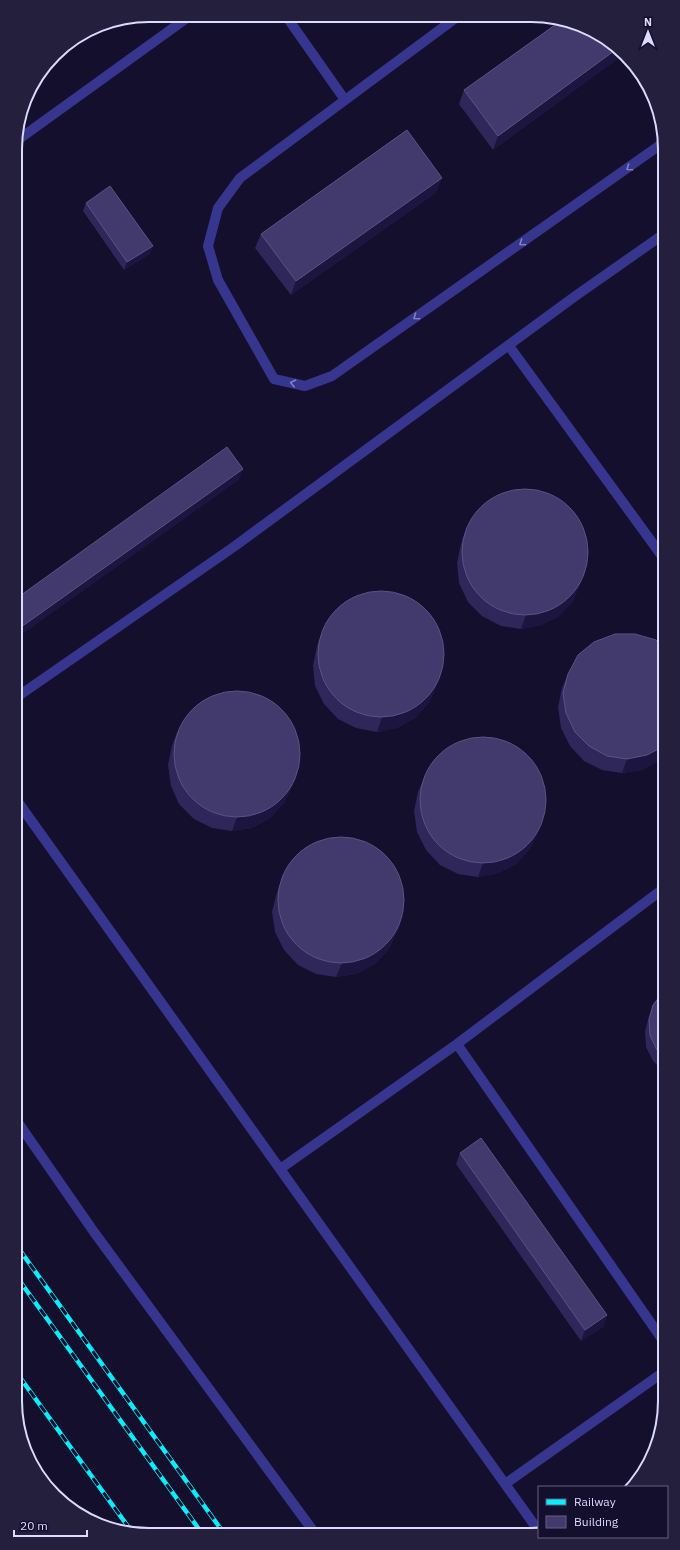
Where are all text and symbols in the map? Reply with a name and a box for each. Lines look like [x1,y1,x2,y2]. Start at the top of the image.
north arrow [628,12,668,52]
text: N [644,15,652,29]
one-way arrow [626,163,633,170]
one-way arrow [520,238,527,245]
one-way arrow [413,312,420,320]
one-way arrow [289,380,296,388]
legend [538,1486,668,1538]
text: Railway [574,1494,616,1509]
scale bar [14,1512,87,1538]
text: Building [574,1514,619,1529]
text: 20 m [20,1518,48,1533]

